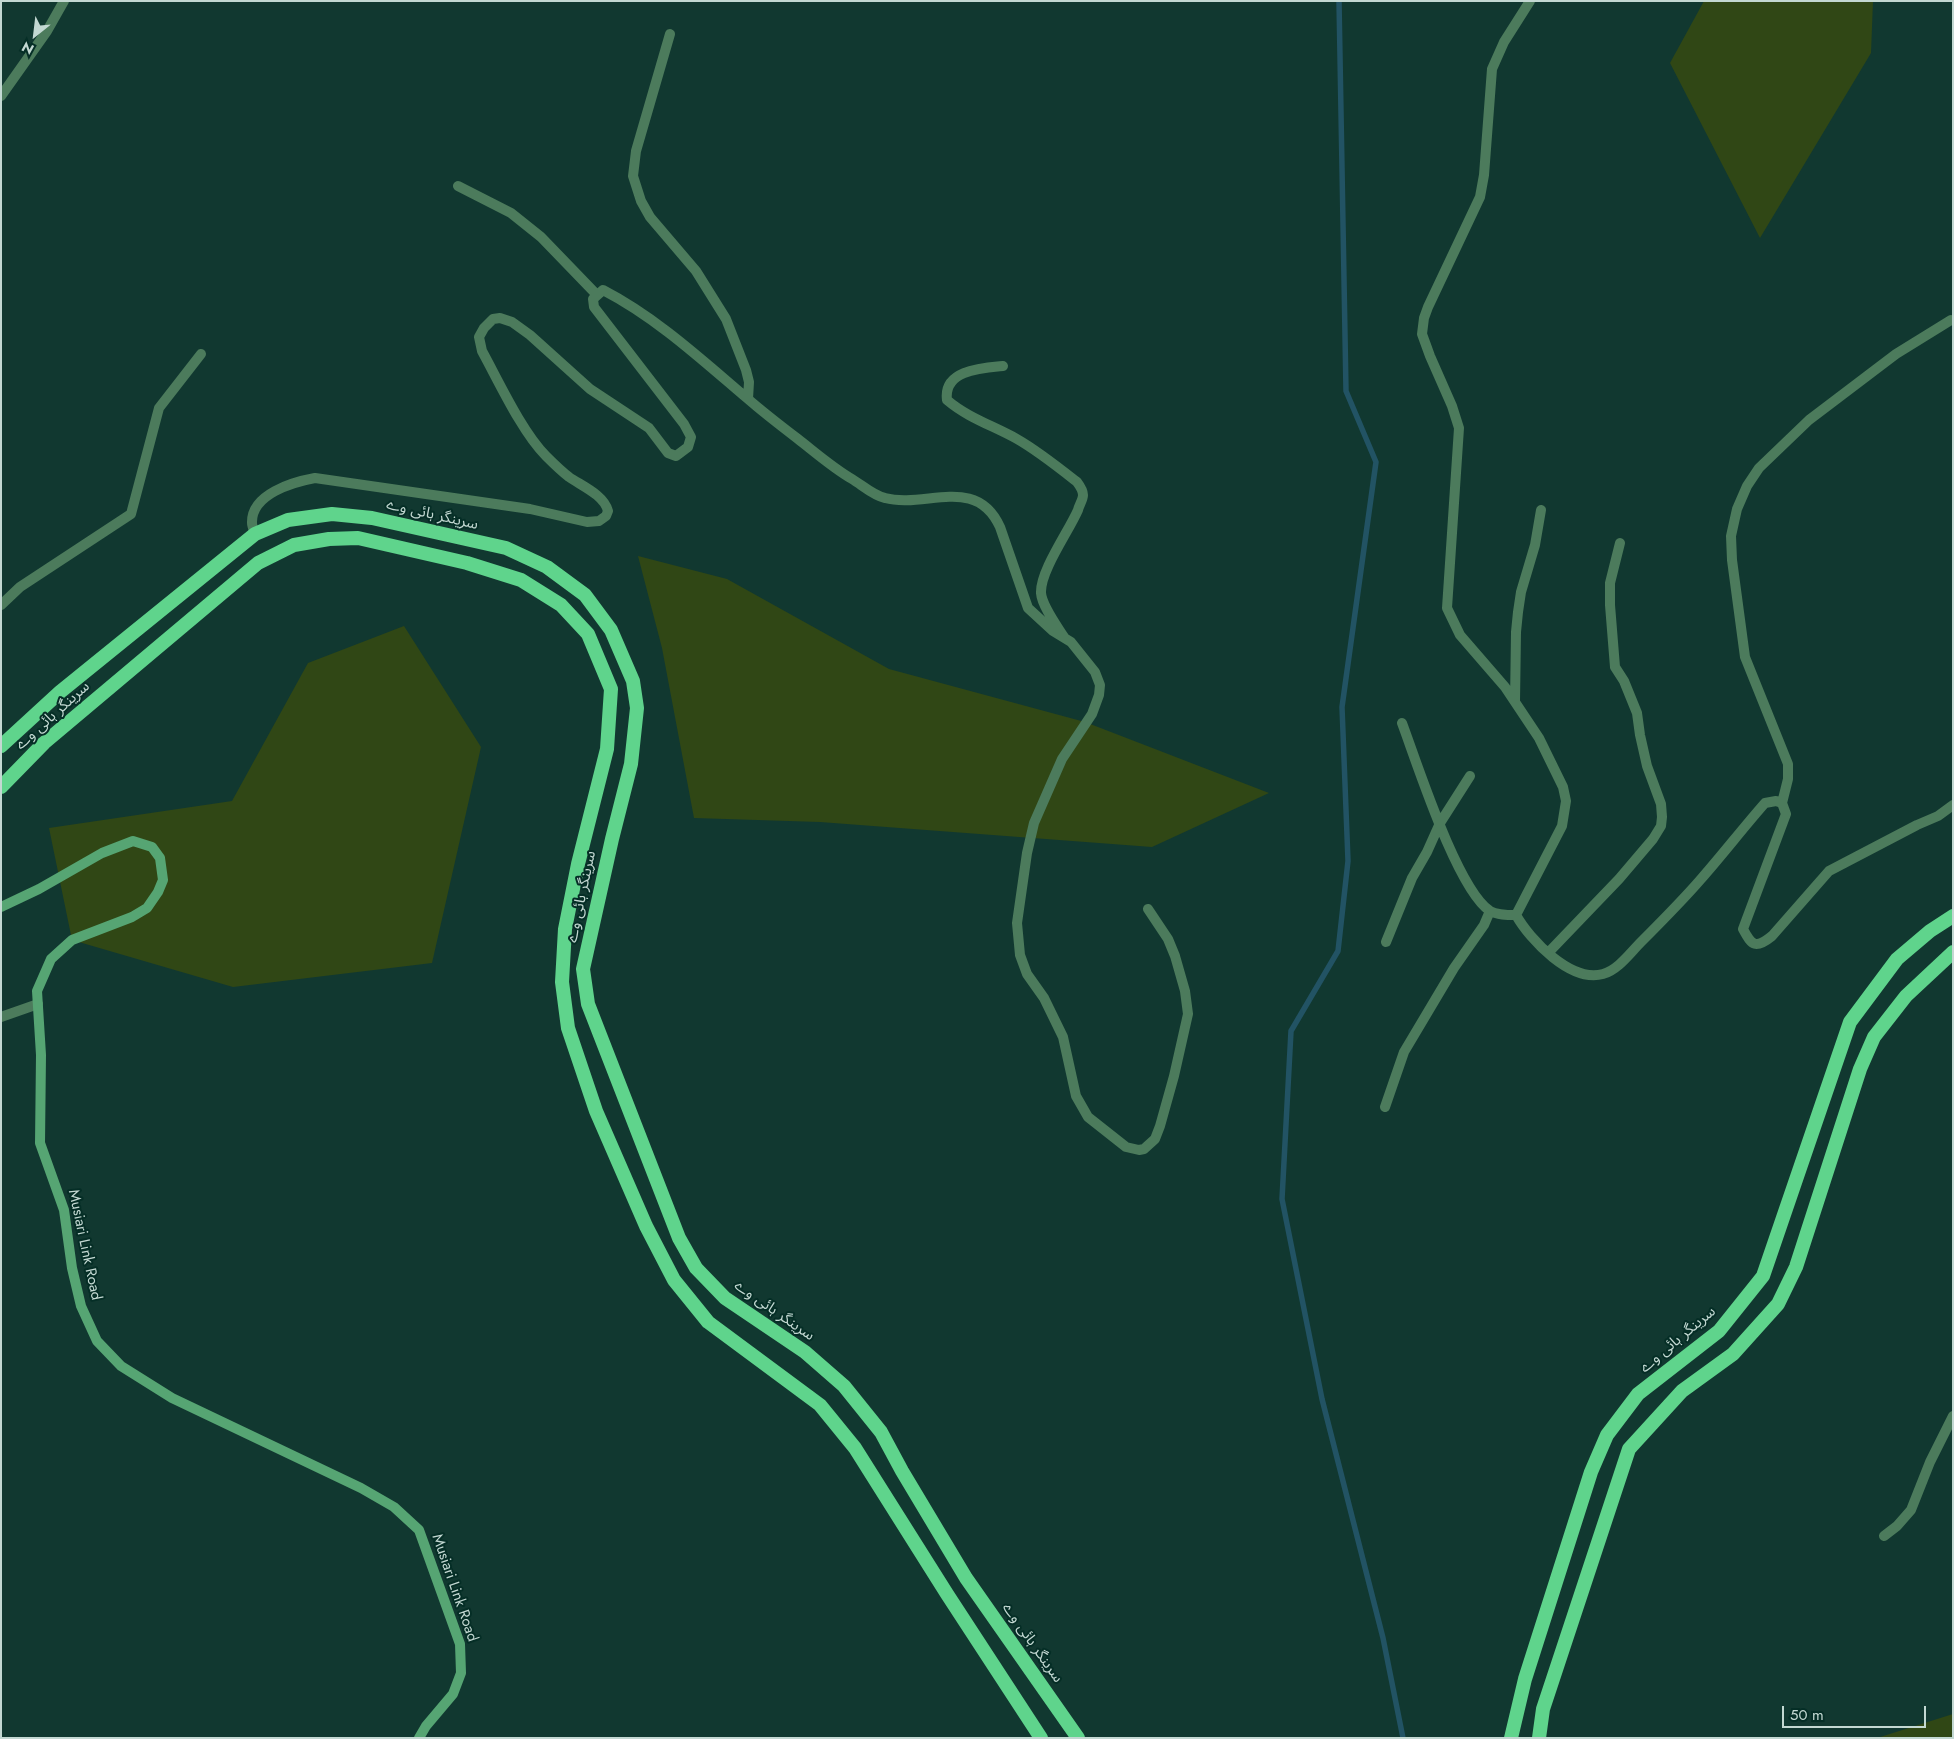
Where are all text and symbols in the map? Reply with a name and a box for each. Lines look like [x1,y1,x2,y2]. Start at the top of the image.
north arrow [10,10,60,60]
text: N [18,37,37,60]
street label: سرینگر ہائی وے [384,496,480,534]
street label: سرینگر ہائی وے [12,678,94,754]
street label: سرینگر ہائی وے [563,849,601,945]
street label: Musiari Link Road [63,1188,105,1302]
street label: سرینگر ہائی وے [730,1277,818,1345]
street label: سرینگر ہائی وے [1636,1303,1720,1377]
street label: Musiari Link Road [427,1532,481,1644]
street label: سرینگر ہائی وے [998,1599,1066,1687]
scale bar [1784,1696,1928,1728]
text: 50 m [1790,1704,1824,1726]

